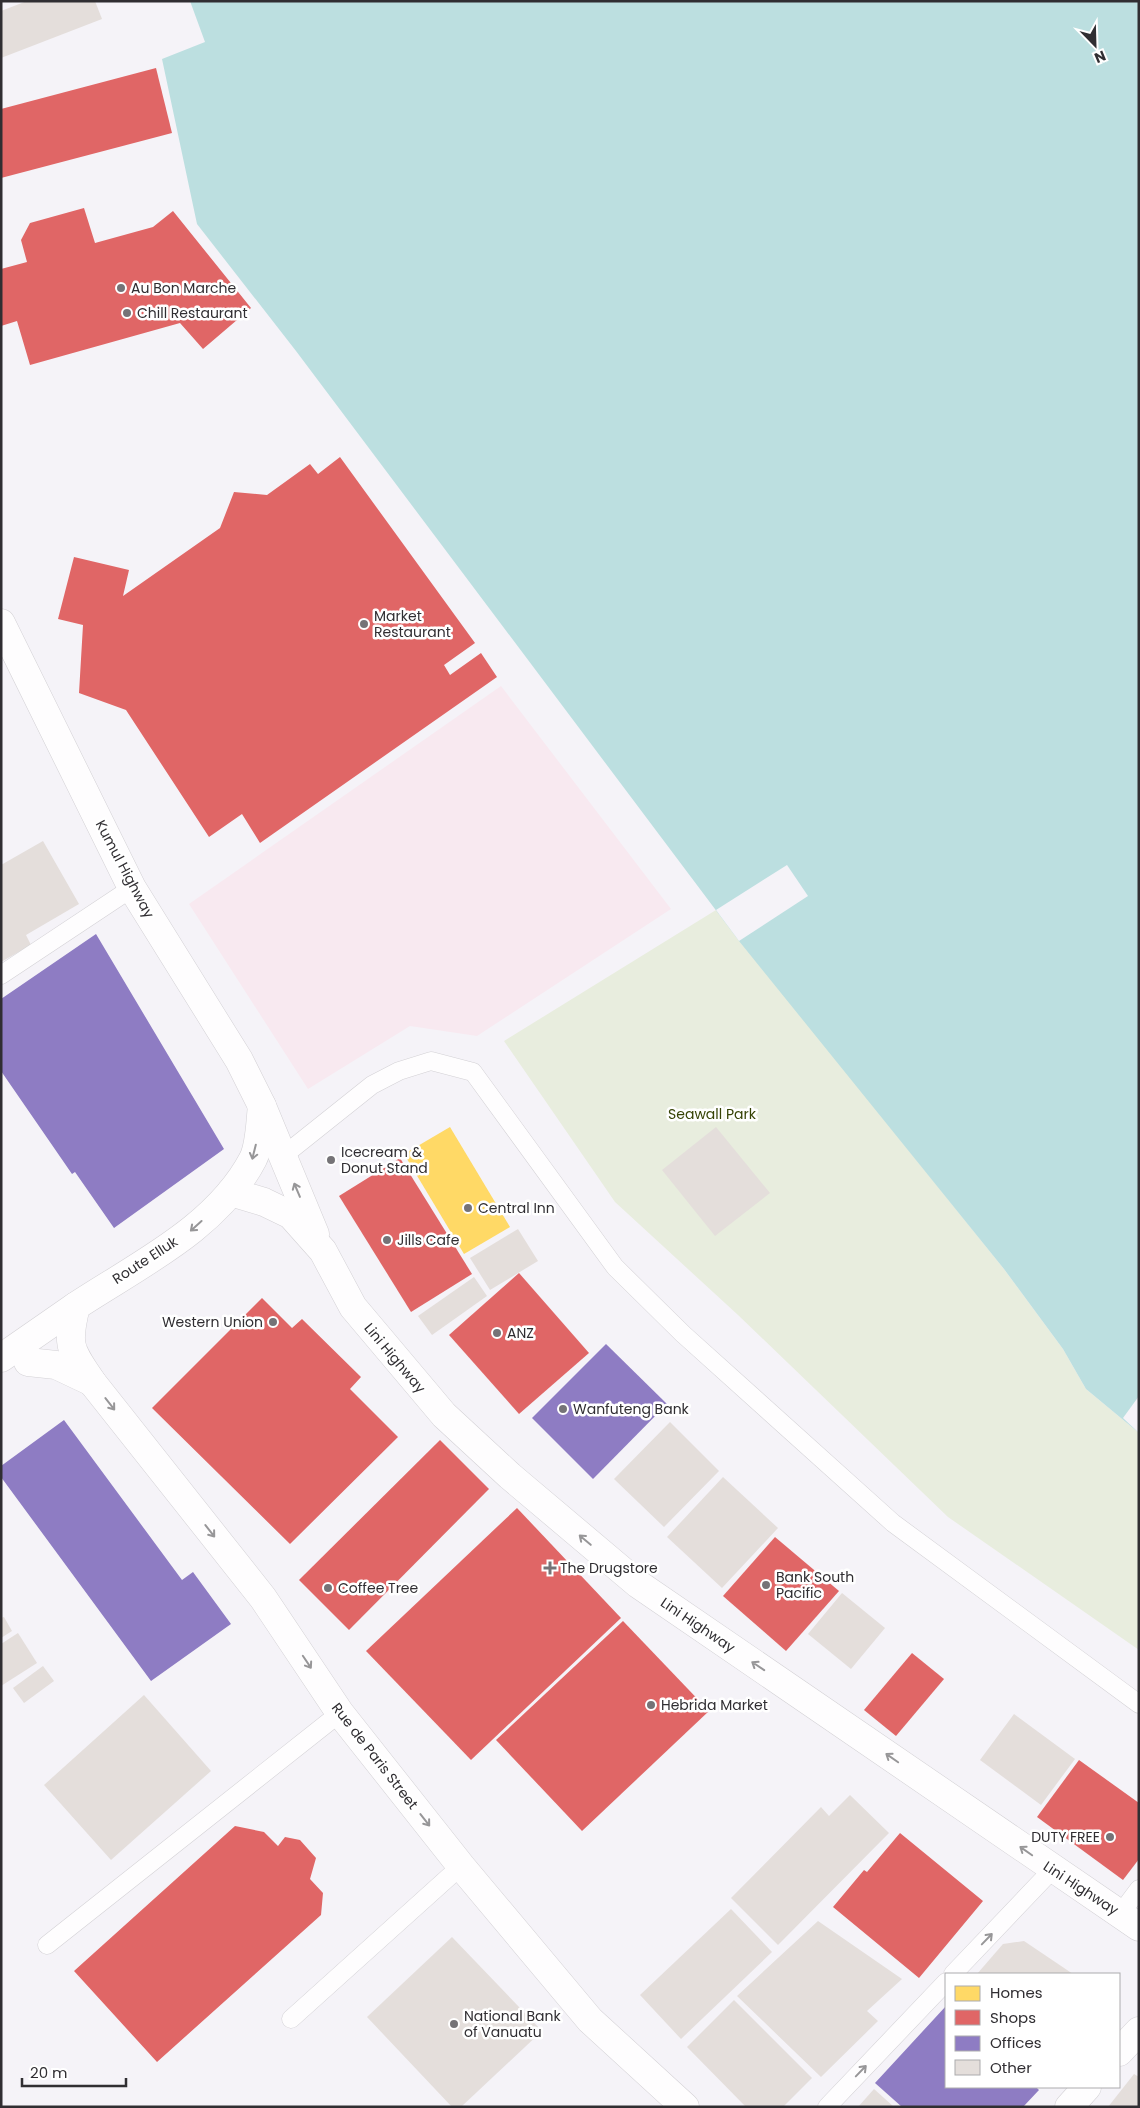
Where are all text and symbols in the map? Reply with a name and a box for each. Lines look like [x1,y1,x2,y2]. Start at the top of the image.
north arrow [1070,20,1120,70]
text: N [1091,46,1109,68]
place label: Au Bon Marche [131,278,237,298]
marker: Au Bon Marche [115,282,127,294]
place label: Chill Restaurant [137,303,248,323]
marker: Chill Restaurant [121,307,133,319]
place label: Market Restaurant [374,606,451,642]
marker: Market Restaurant [358,618,370,630]
street label: Kumul Highway [91,816,159,922]
park label: Seawall Park [668,1104,757,1124]
place label: Icecream & Donut Stand [341,1142,428,1178]
one-way arrow [249,1144,258,1160]
marker: Icecream & Donut Stand [325,1154,337,1166]
one-way arrow [292,1183,301,1198]
place label: Central Inn [478,1198,555,1218]
marker: Central Inn [462,1202,474,1214]
one-way arrow [190,1219,203,1231]
place label: Jills Cafe [397,1230,460,1250]
street label: Route Elluk [108,1231,182,1289]
marker: Jills Cafe [381,1234,393,1246]
place label: Western Union [162,1312,263,1332]
marker: Western Union [267,1316,279,1328]
street label: Lini Highway [360,1319,430,1397]
place label: ANZ [507,1323,534,1343]
marker: ANZ [491,1327,503,1339]
one-way arrow [104,1397,115,1410]
place label: Wanfuteng Bank [573,1399,690,1419]
marker: Wanfuteng Bank [557,1403,569,1415]
one-way arrow [205,1524,216,1537]
one-way arrow [578,1534,591,1545]
place label: The Drugstore [560,1558,658,1578]
marker: The Drugstore [544,1562,556,1574]
place label: Bank South Pacific [776,1567,854,1603]
place label: Coffee Tree [338,1578,419,1598]
marker: Bank South Pacific [760,1579,772,1591]
marker: Coffee Tree [322,1582,334,1594]
street label: Lini Highway [657,1593,739,1657]
one-way arrow [301,1655,312,1669]
one-way arrow [752,1661,766,1671]
place label: Hebrida Market [661,1695,768,1715]
street label: Rue de Paris Street [327,1699,423,1813]
marker: Hebrida Market [645,1699,657,1711]
one-way arrow [886,1753,900,1763]
one-way arrow [419,1813,430,1826]
place label: DUTY FREE [1031,1827,1100,1847]
marker: DUTY FREE [1104,1831,1116,1843]
one-way arrow [1019,1846,1033,1856]
street label: Lini Highway [1039,1856,1123,1920]
one-way arrow [981,1933,993,1945]
legend [945,1973,1120,2088]
text: Homes [990,1982,1043,2003]
place label: National Bank of Vanuatu [464,2006,561,2042]
text: Shops [990,2007,1036,2028]
marker: National Bank of Vanuatu [448,2018,460,2030]
text: Offices [990,2032,1042,2053]
scale bar [22,2056,126,2088]
text: Other [990,2057,1032,2078]
text: 20 m [30,2062,68,2083]
one-way arrow [855,2065,867,2078]

